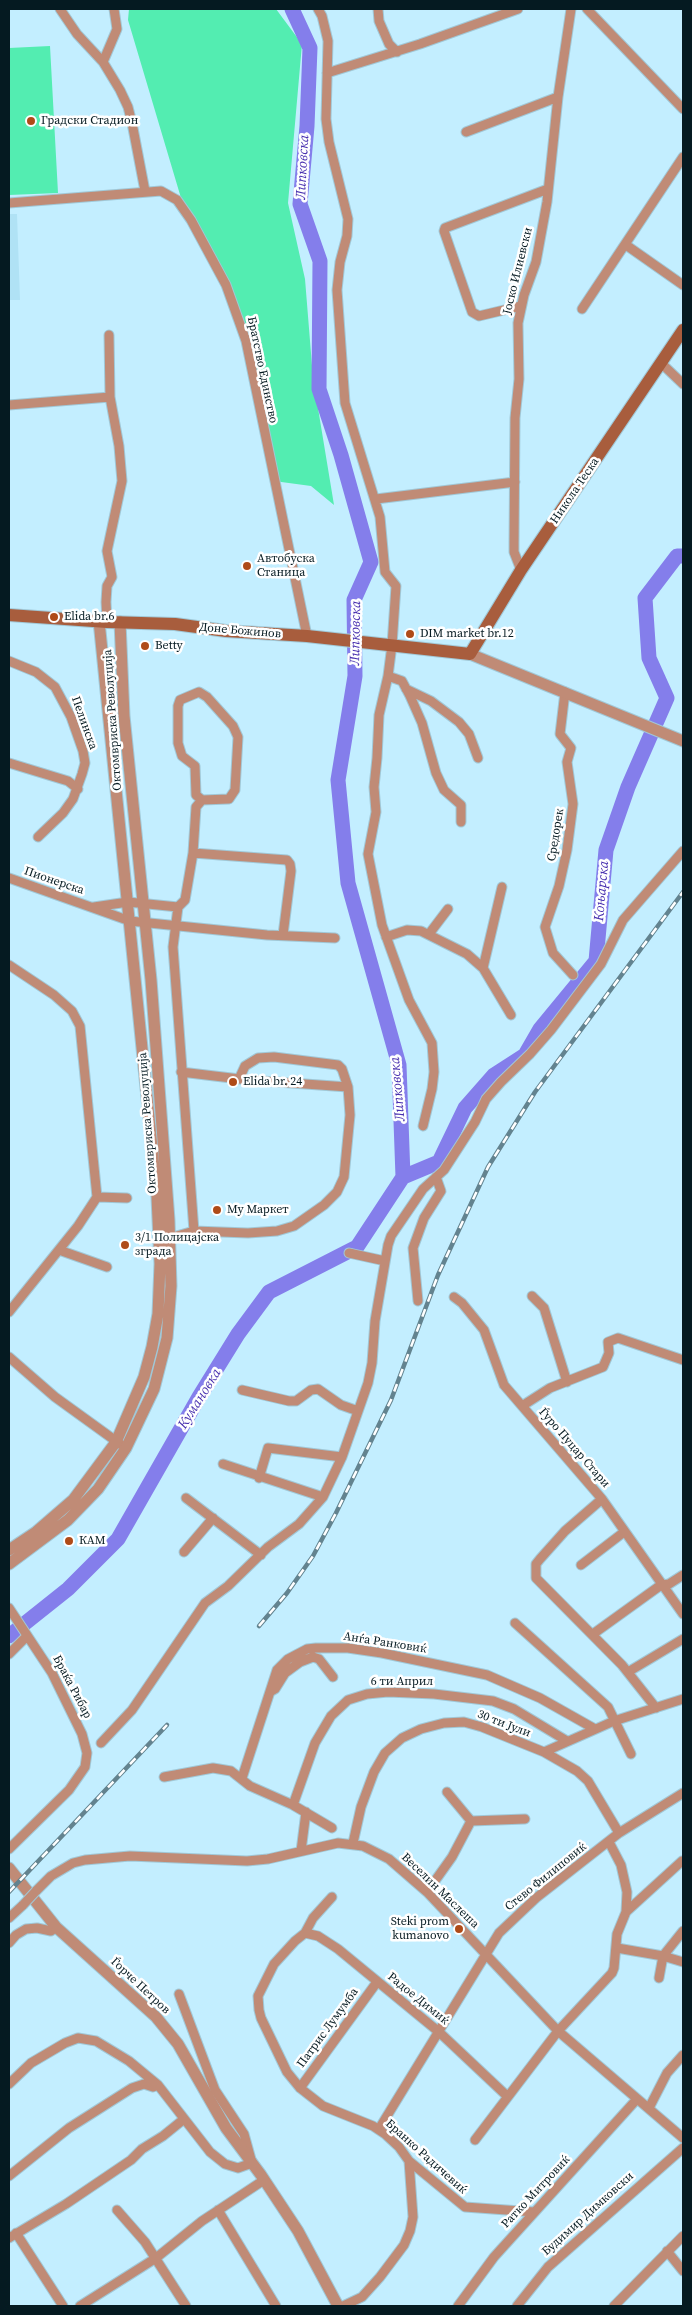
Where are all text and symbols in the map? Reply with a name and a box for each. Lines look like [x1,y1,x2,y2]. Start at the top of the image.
place label: Градски Стадион [41,114,138,128]
marker: Градски Стадион [25,115,37,127]
water label: Липковска [293,134,313,200]
street label: Јоско Илиевски [500,226,536,316]
street label: Братство Единство [244,315,280,425]
street label: Никола Теска [548,455,602,527]
place label: Автобуска Станица [257,552,315,580]
marker: Автобуска Станица [241,560,253,572]
water label: Липковска [347,601,365,665]
place label: Elida br.6 [64,610,114,624]
marker: Elida br.6 [48,611,60,623]
street label: Доне Божинов [199,620,281,642]
place label: DIM market br.12 [420,627,514,641]
marker: DIM market br.12 [404,628,416,640]
place label: Betty [155,639,183,653]
marker: Betty [139,640,151,652]
street label: Октомвриска Револуција [101,649,125,791]
street label: Пелинска [68,694,100,752]
street label: Средорек [545,808,567,862]
water label: Коњарска [591,860,613,922]
street label: Пионерска [22,864,86,898]
street label: Октомвриска Револуција [136,1052,160,1194]
water label: Липковска [387,1056,409,1122]
place label: Elida br. 24 [243,1075,302,1089]
marker: Elida br. 24 [227,1076,239,1088]
place label: Му Маркет [227,1203,289,1217]
marker: Му Маркет [211,1204,223,1216]
place label: 3/1 Полицајска зграда [135,1231,219,1259]
marker: 3/1 Полицајска зграда [119,1239,131,1251]
water label: Кумановка [175,1366,225,1432]
street label: Ѓуро Пуцар Стари [535,1405,613,1491]
place label: КАМ [79,1534,106,1548]
marker: КАМ [63,1535,75,1547]
street label: Анѓа Ранковиќ [342,1629,428,1657]
street label: Браќа Рибар [49,1653,95,1721]
street label: 6 ти Април [371,1675,433,1689]
street label: 30 ти Јули [475,1707,533,1741]
street label: Стево Филиповиќ [502,1840,590,1914]
street label: Веселин Маслеша [398,1850,482,1932]
place label: Steki prom kumanovo [391,1915,449,1943]
marker: Steki prom kumanovo [453,1923,465,1935]
street label: Ѓорче Петров [107,1955,173,2017]
street label: Радое Димиќ [384,1970,452,2028]
street label: Патрис Лумумба [294,1985,362,2071]
street label: Бранко Радичевиќ [382,2117,470,2197]
street label: Ратко Митровиќ [499,2153,573,2231]
street label: Будимир Димковски [539,2169,637,2259]

